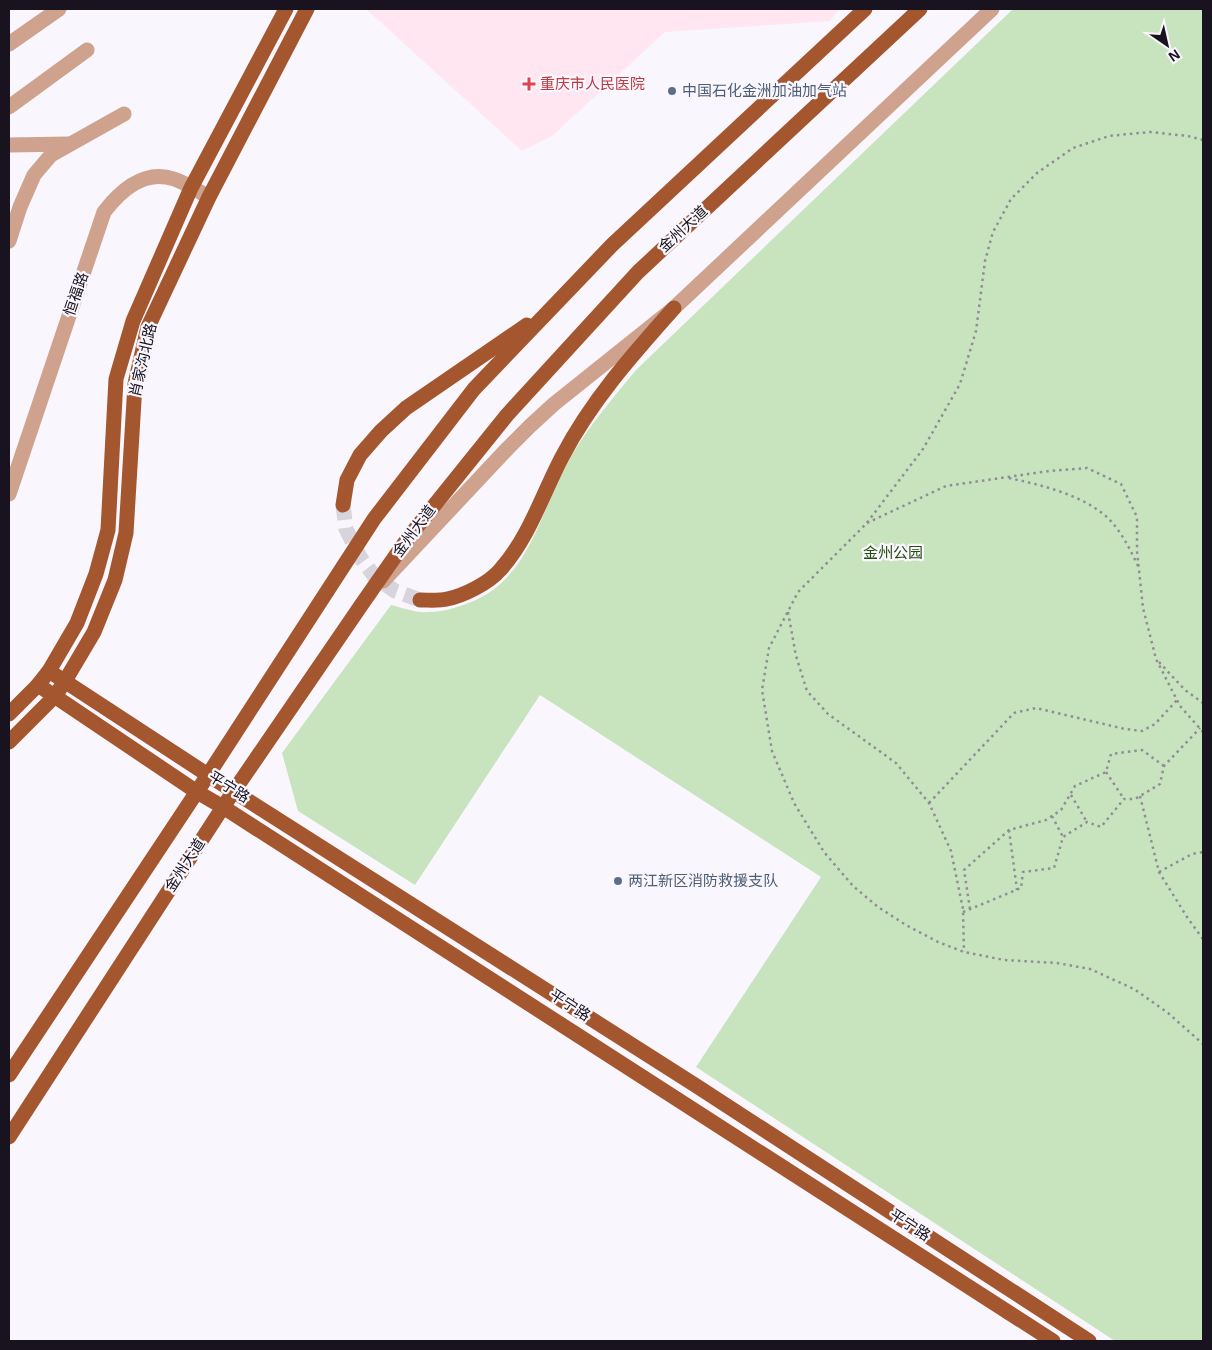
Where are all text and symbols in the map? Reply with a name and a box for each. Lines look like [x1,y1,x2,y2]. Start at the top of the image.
north arrow [1142,20,1192,70]
text: N [1166,46,1183,65]
place label: 重庆市人民医院 [540,75,645,92]
marker: 重庆市人民医院 [522,77,536,91]
place label: 中国石化金洲加油加气站 [682,82,847,99]
marker: 中国石化金洲加油加气站 [666,85,678,97]
street label: 金州大道 [655,202,710,255]
street label: 恒福路 [60,270,91,318]
street label: 肖家沟北路 [126,321,159,398]
street label: 金州大道 [389,502,438,560]
park label: 金州公园 [863,544,923,561]
street label: 平宁路 [206,767,253,806]
street label: 金州大道 [161,835,208,895]
place label: 两江新区消防救援支队 [628,872,778,889]
marker: 两江新区消防救援支队 [612,875,624,887]
street label: 平宁路 [547,985,594,1024]
street label: 平宁路 [887,1205,934,1244]

